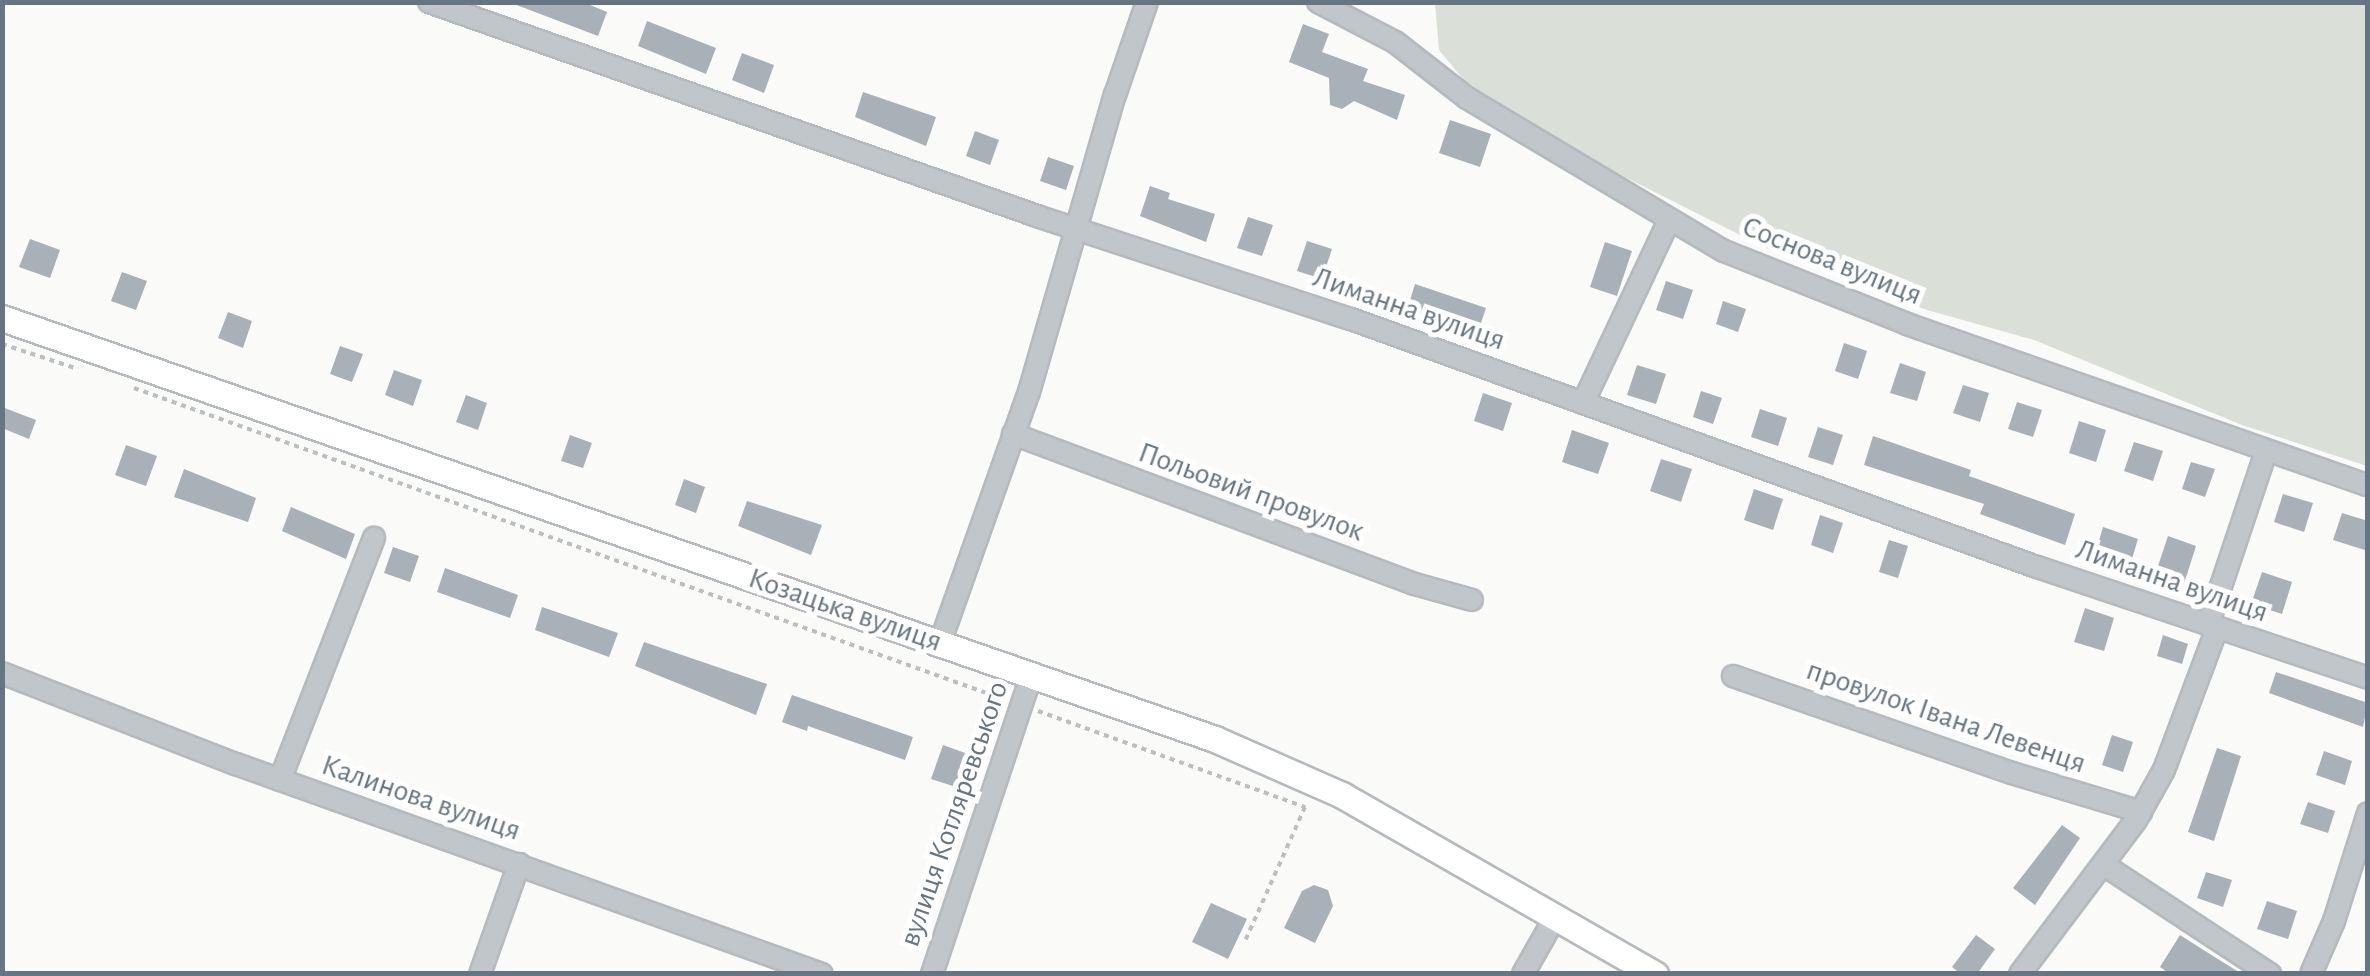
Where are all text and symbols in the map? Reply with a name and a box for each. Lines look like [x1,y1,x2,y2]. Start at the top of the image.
street label: Соснова вулиця [1737,209,1927,313]
street label: Лиманна вулиця [1308,259,1510,359]
street label: Польовий провулок [1133,434,1369,550]
street label: Лиманна вулиця [2071,531,2273,631]
street label: Козацька вулиця [744,560,946,660]
street label: провулок Івана Левенця [1802,652,2090,782]
street label: вулиця Котляревського [892,677,1016,951]
street label: Калинова вулиця [317,747,525,849]

